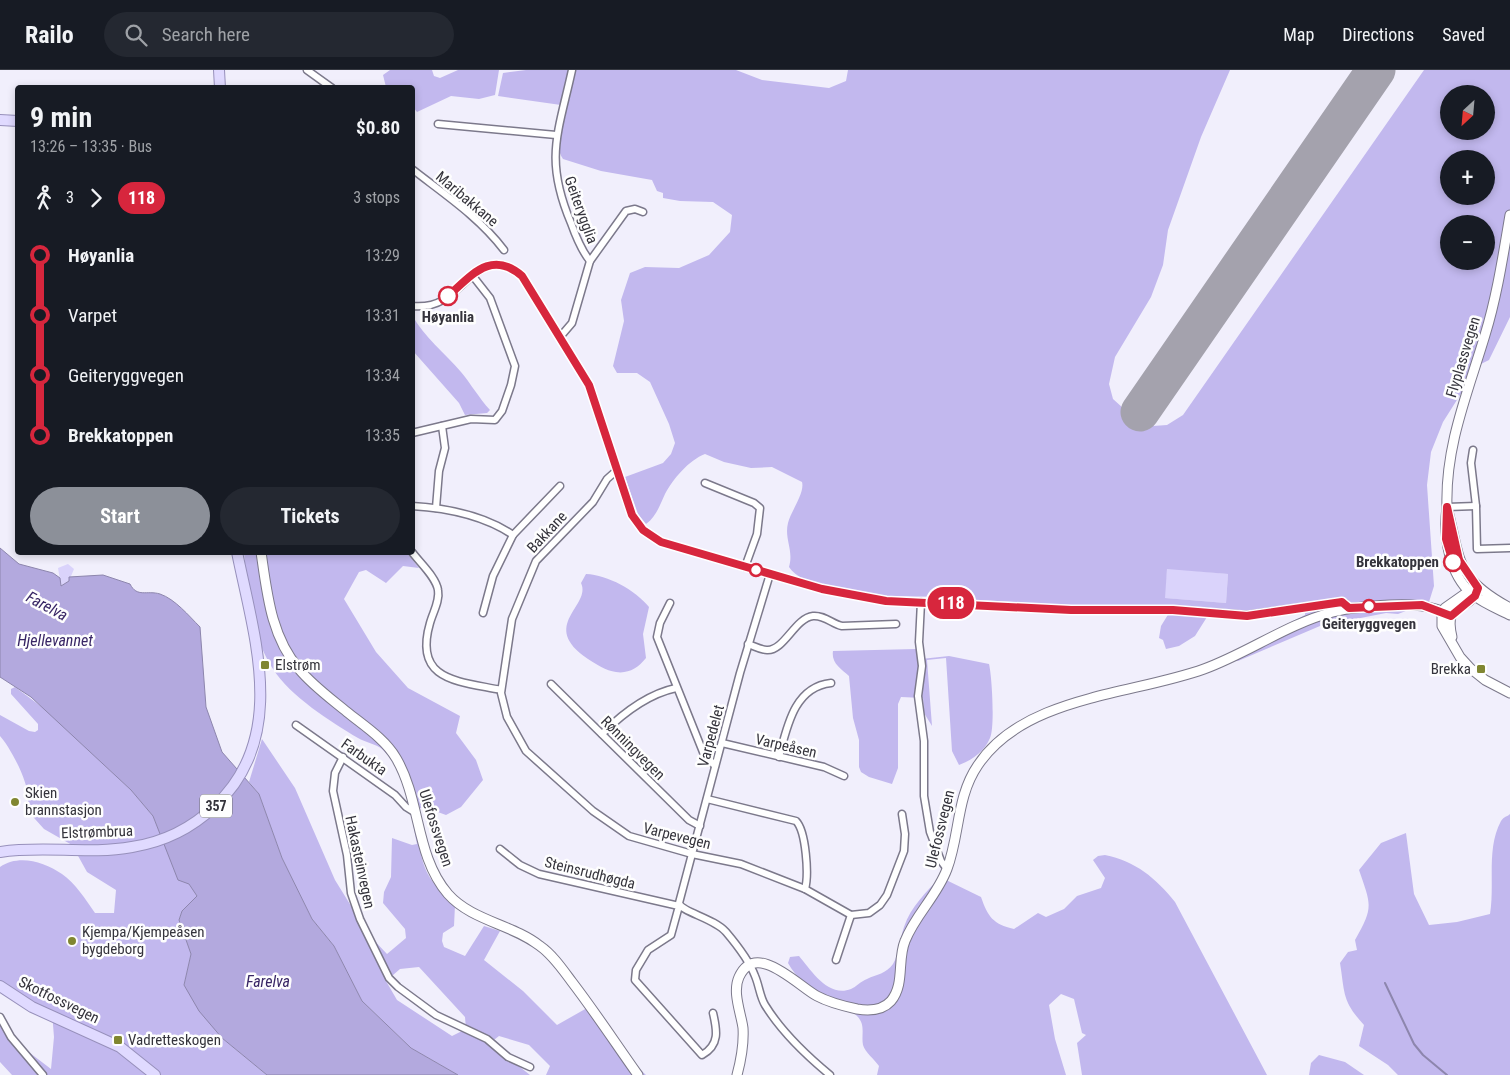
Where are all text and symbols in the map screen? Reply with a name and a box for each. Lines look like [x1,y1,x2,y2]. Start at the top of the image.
search box [104,12,454,57]
text: Railo [25,21,74,49]
icon: search [122,21,150,49]
text: Search here [162,23,250,46]
text: Map [1283,24,1314,45]
text: Directions [1342,24,1414,45]
text: Saved [1442,24,1485,45]
north arrow [1440,85,1495,140]
map controls [1440,85,1495,270]
text: 9 min [30,101,92,134]
text: $0.80 [356,116,400,139]
text: 13:26 – 13:35 · Bus [30,137,152,156]
button: + [1440,150,1495,205]
street label: Maribakkane [432,168,502,230]
street label: Geiterygglia [560,174,602,246]
icon: walk [30,184,58,212]
icon: forward [82,184,110,212]
text: 118 [128,187,155,208]
text: 3 [66,188,74,207]
text: 3 stops [353,188,400,207]
button: − [1440,215,1495,270]
text: Høyanlia [68,244,134,267]
text: 13:29 [365,246,400,265]
marker: Høyanlia [438,286,458,306]
text: Varpet [68,304,117,327]
text: 13:31 [365,306,400,325]
place label: Høyanlia [422,308,474,326]
street label: Flyplassvegen [1442,314,1484,400]
text: Geiteryggvegen [68,364,184,387]
text: 13:34 [365,366,400,385]
text: Brekkatoppen [68,424,173,447]
text: 13:35 [365,426,400,445]
button: Start [30,487,210,545]
button: Tickets [220,487,400,545]
street label: Bakkane [523,507,571,557]
marker: Brekkatoppen [1443,552,1463,572]
place label: Brekkatoppen [1356,553,1439,571]
unlabelled marker [749,563,763,577]
water label: Farelva [23,587,71,625]
line badge: 118 [922,587,980,619]
text: 118 [937,592,965,613]
marker: Geiteryggvegen [1362,599,1376,613]
place label: Geiteryggvegen [1322,615,1416,633]
water label: Hjellevannet [17,631,93,650]
place label: Elstrøm [275,656,321,674]
marker: Elstrøm [259,659,271,671]
place label: Brekka [1431,660,1471,678]
marker: Brekka [1475,663,1487,675]
street label: Varpedelet [694,703,728,769]
street label: Rønningvegen [597,712,669,784]
street label: Varpeåsen [753,730,819,762]
street label: Farbukta [338,735,390,779]
place label: Skien brannstasjon [25,784,102,819]
street label: Ulefossvegen [415,787,457,869]
street label: Ulefossvegen [922,788,958,870]
road number: 357 [200,794,232,818]
marker: Skien brannstasjon [9,796,21,808]
street label: Hakasteinvegen [341,814,379,910]
street label: Varpevegen [641,819,713,853]
street label: Elstrømbrua [61,822,133,842]
street label: Steinsrudhøgda [543,853,637,893]
place label: Kjempa/Kjempeåsen bygdeborg [82,923,205,958]
marker: Kjempa/Kjempeåsen bygdeborg [66,935,78,947]
water label: Farelva [246,972,290,991]
street label: Skotfossvegen [16,973,102,1027]
place label: Vadretteskogen [128,1031,221,1049]
marker: Vadretteskogen [112,1034,124,1046]

